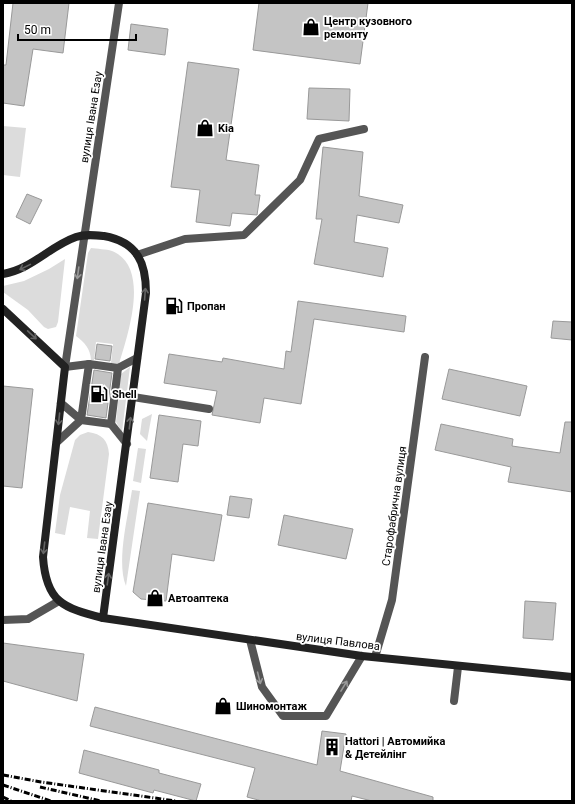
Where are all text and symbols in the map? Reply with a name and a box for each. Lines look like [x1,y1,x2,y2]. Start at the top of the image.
place label: Центр кузовного ремонту [324,15,412,41]
scale bar [18,16,136,42]
shop icon: Центр кузовного ремонту [301,17,321,37]
text: 50 m [24,23,51,37]
street label: вулиця Івана Езау [78,70,105,164]
shop icon: Kia [195,118,215,138]
place label: Kia [218,122,234,135]
one-way arrow [20,264,32,271]
one-way arrow [74,267,82,280]
one-way arrow [142,288,149,301]
fuel station icon: Пропан [164,296,184,316]
place label: Пропан [187,300,226,313]
one-way arrow [27,330,37,340]
fuel station icon: Shell [89,384,109,404]
place label: Shell [112,388,137,401]
one-way arrow [56,412,63,425]
one-way arrow [126,417,133,430]
street label: Старофабрична вулиця [380,445,409,567]
street label: вулиця Івана Езау [90,500,115,594]
one-way arrow [40,541,48,554]
one-way arrow [104,573,112,586]
shop icon: Автоаптека [145,588,165,608]
place label: Автоаптека [168,592,229,605]
street label: вулиця Павлова [295,630,381,653]
one-way arrow [256,671,264,684]
one-way arrow [341,680,349,692]
shop icon: Шиномонтаж [213,696,233,716]
place label: Шиномонтаж [236,700,307,713]
place label: Hattori | Автомийка & Детейлінг [345,735,446,761]
building icon: Hattori | Автомийка & Детейлінг [322,737,342,757]

